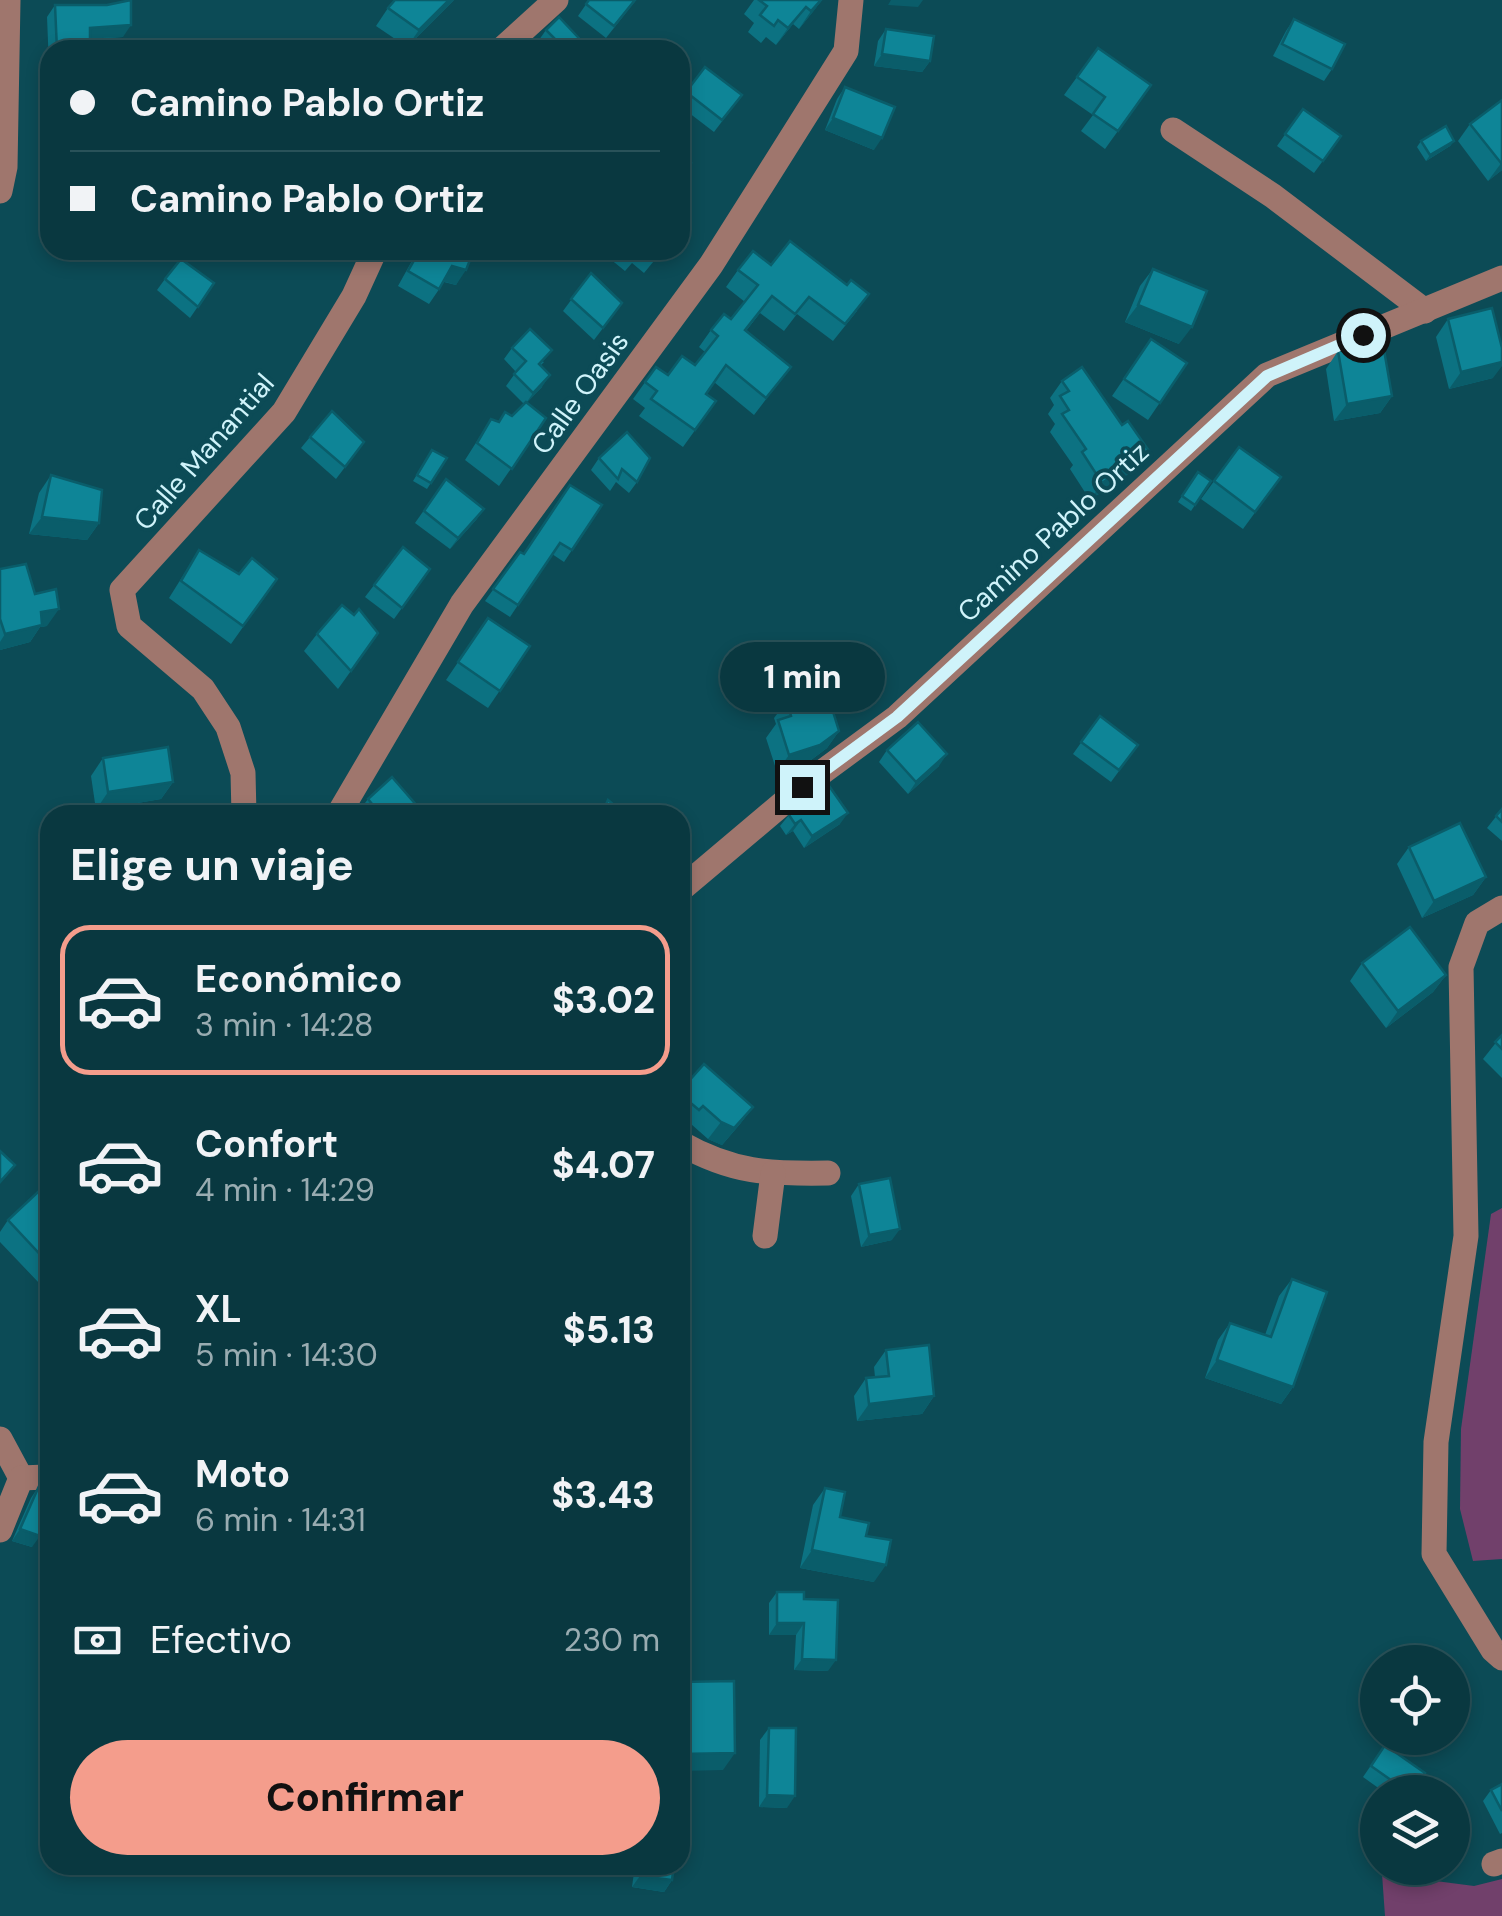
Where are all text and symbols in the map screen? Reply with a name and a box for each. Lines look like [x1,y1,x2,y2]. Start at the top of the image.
text: Camino Pablo Ortiz [130,78,484,128]
text: Camino Pablo Ortiz [130,174,484,224]
route start [1341,313,1386,358]
street label: Calle Oasis [523,324,637,462]
street label: Calle Manantial [126,366,282,538]
street label: Camino Pablo Ortiz [950,434,1156,630]
callout: 1 min [720,642,884,712]
text: 1 min [763,656,842,698]
route end [780,765,825,810]
text: Elige un viaje [70,835,354,894]
text: Económico [195,954,402,1004]
icon: car [75,955,165,1045]
text: $3.02 [552,975,655,1025]
text: 3 min · 14:28 [195,1004,374,1046]
text: Confort [195,1119,338,1169]
icon: car [75,1120,165,1210]
text: $4.07 [552,1140,655,1190]
text: 4 min · 14:29 [195,1169,375,1211]
text: XL [195,1284,242,1334]
icon: car [75,1285,165,1375]
text: $5.13 [563,1305,655,1355]
text: 5 min · 14:30 [195,1334,378,1376]
text: Moto [195,1449,290,1499]
icon: car [75,1450,165,1540]
text: $3.43 [551,1470,655,1520]
text: 6 min · 14:31 [195,1499,366,1541]
icon: cash [70,1613,125,1668]
text: Efectivo [150,1615,292,1665]
text: 230 m [564,1619,660,1661]
map controls [1360,1645,1470,1885]
button: locate [1360,1645,1470,1755]
button: Confirmar [70,1740,660,1855]
button: layers [1360,1775,1470,1885]

